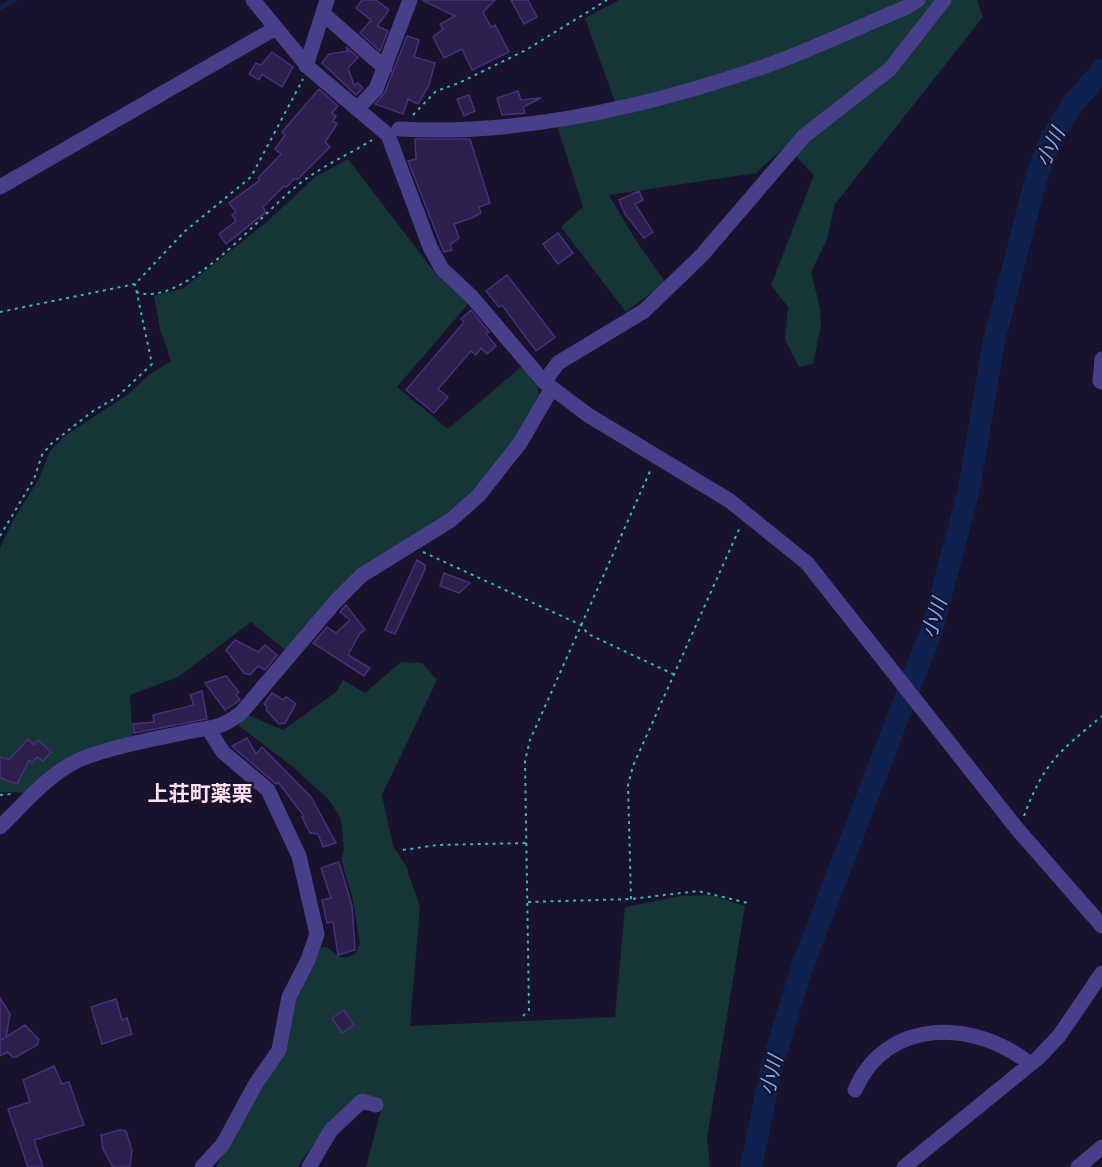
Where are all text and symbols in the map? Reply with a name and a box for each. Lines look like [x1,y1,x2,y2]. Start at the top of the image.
water label: 小川 [1030,122,1073,172]
water label: 小川 [916,593,955,642]
district label: 上荘町薬栗 [148,779,253,809]
water label: 小川 [754,1051,791,1098]

